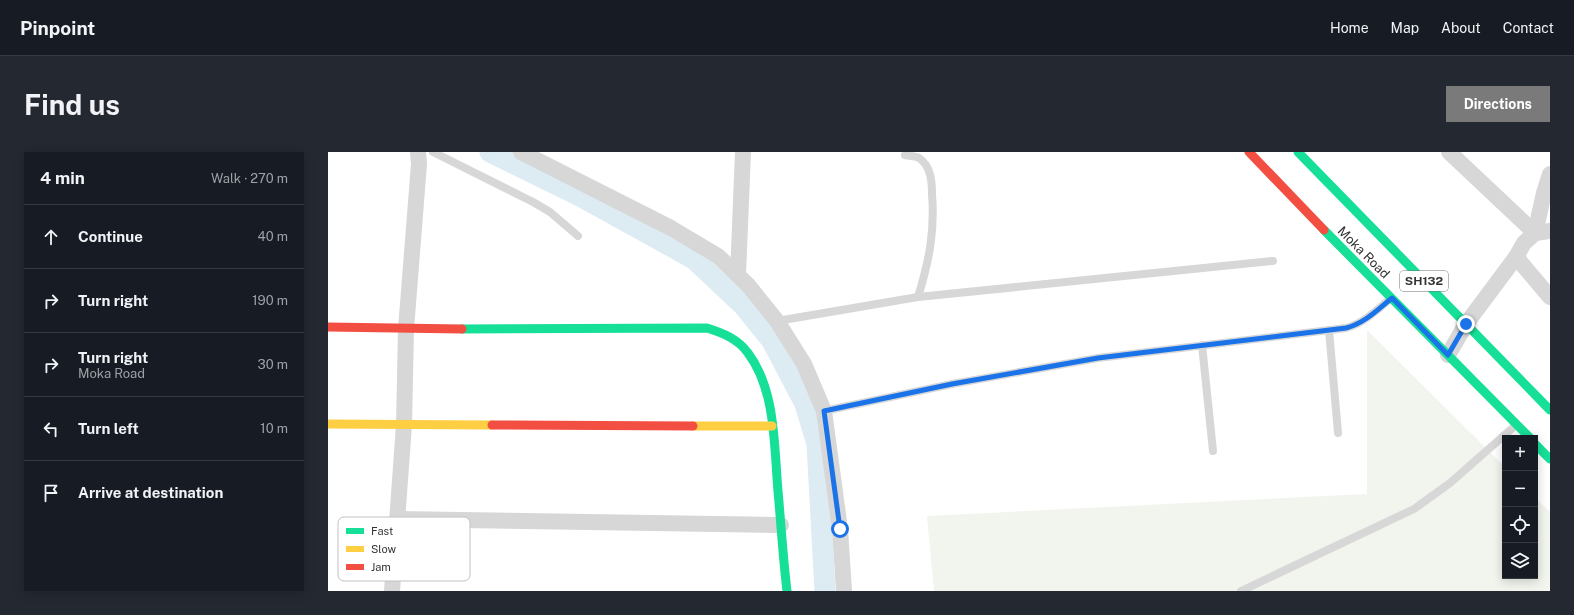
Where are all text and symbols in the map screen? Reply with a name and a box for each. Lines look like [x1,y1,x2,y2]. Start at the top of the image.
text: Pinpoint [20,17,95,39]
text: Home [1330,20,1369,36]
text: Map [1391,20,1419,36]
text: About [1441,20,1481,36]
text: Contact [1503,20,1554,36]
button: Directions [1446,86,1550,122]
text: Find us [24,88,120,121]
text: 4 min [40,168,85,188]
text: Walk · 270 m [211,171,288,186]
street label: Moka Road [1335,223,1393,281]
icon: ahead [40,226,62,248]
text: Continue [78,228,143,245]
text: 40 m [257,229,288,244]
road number: SH132 [1400,271,1448,291]
icon: right [40,290,62,312]
text: Turn right [78,292,148,309]
text: 190 m [252,293,288,308]
route end [1457,315,1475,333]
text: Turn right [78,349,148,366]
icon: right [40,354,62,376]
text: 30 m [258,357,288,372]
text: Moka Road [78,366,145,381]
icon: left [40,418,62,440]
text: Turn left [78,420,139,437]
text: 10 m [260,421,288,436]
map controls [1502,435,1538,579]
button: + [1502,435,1538,471]
button: − [1502,471,1538,507]
icon: arrive [40,482,62,504]
text: Arrive at destination [78,484,223,501]
button: locate [1502,507,1538,543]
legend [338,517,470,581]
route start [831,520,849,538]
text: Fast [371,525,393,537]
text: Slow [371,543,397,555]
button: layers [1502,543,1538,579]
text: Jam [371,561,391,573]

